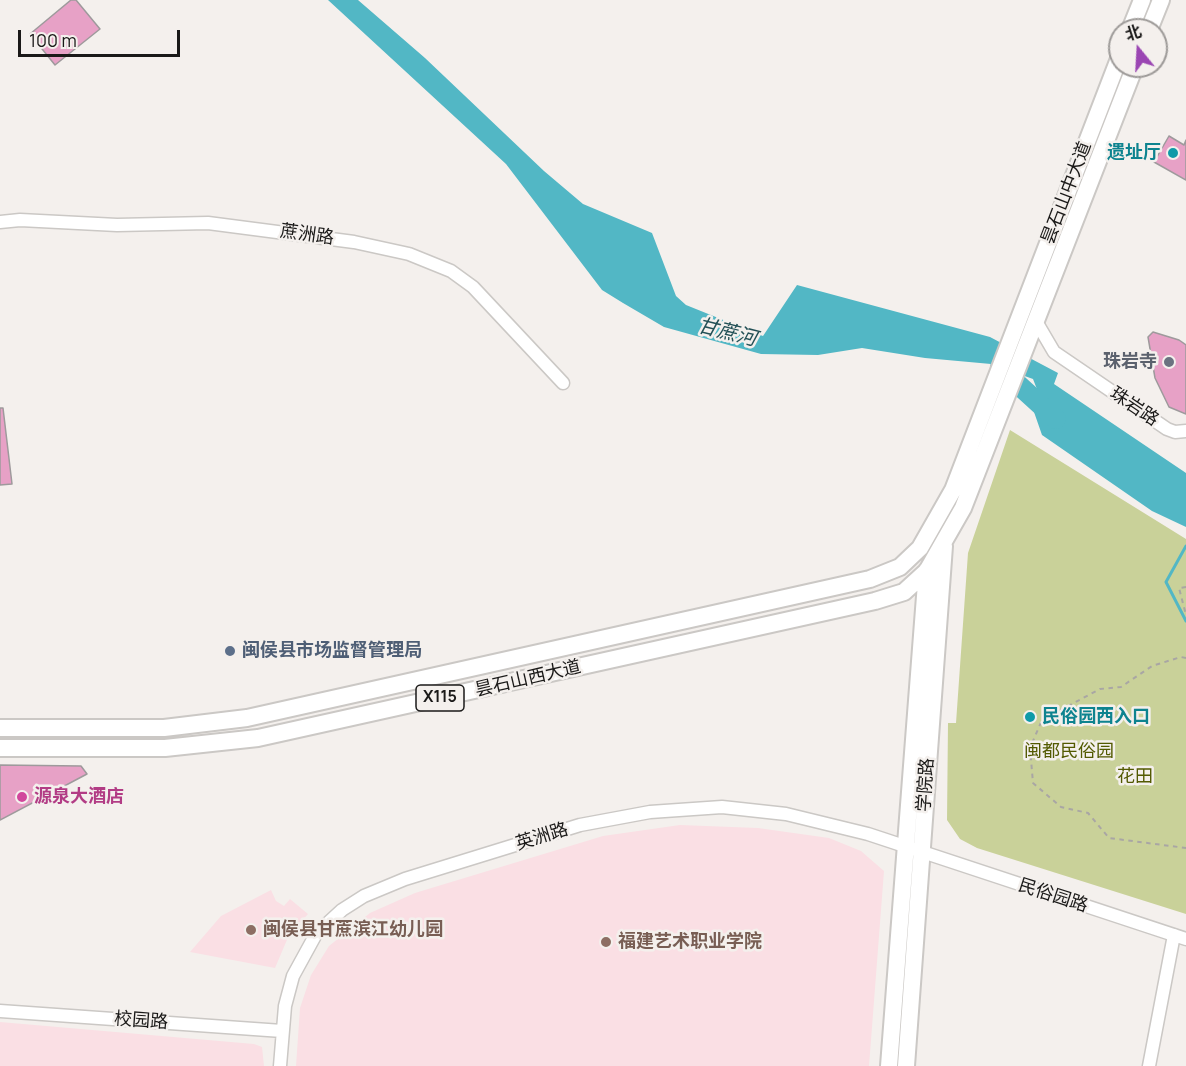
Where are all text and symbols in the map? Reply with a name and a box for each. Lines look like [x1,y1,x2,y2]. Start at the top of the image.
scale bar [21,18,183,56]
north arrow [1108,18,1168,78]
text: 北 [1122,20,1144,46]
text: 100 m [29,28,77,52]
street label: 昙石山中大道 [1038,139,1096,247]
place label: 遗址厅 [1107,142,1161,164]
marker: 遗址厅 [1166,146,1180,160]
street label: 蔗洲路 [279,221,335,249]
water label: 甘蔗河 [695,314,759,352]
place label: 珠岩寺 [1103,351,1157,373]
marker: 珠岩寺 [1162,355,1176,369]
street label: 珠岩路 [1106,383,1162,431]
place label: 闽侯县市场监督管理局 [242,640,422,662]
marker: 闽侯县市场监督管理局 [223,644,237,658]
street label: 昙石山西大道 [473,656,583,702]
road number: X115 [416,685,464,711]
place label: 民俗园西入口 [1042,706,1150,728]
marker: 民俗园西入口 [1023,710,1037,724]
park label: 闽都民俗园 [1024,741,1114,763]
street label: 学院路 [913,757,939,813]
park label: 花田 [1117,766,1153,788]
place label: 源泉大酒店 [34,786,124,808]
marker: 源泉大酒店 [15,790,29,804]
street label: 英洲路 [513,819,571,855]
street label: 民俗园路 [1015,875,1091,917]
place label: 闽侯县甘蔗滨江幼儿园 [263,919,443,941]
marker: 闽侯县甘蔗滨江幼儿园 [244,923,258,937]
place label: 福建艺术职业学院 [618,931,762,953]
marker: 福建艺术职业学院 [599,935,613,949]
street label: 校园路 [113,1008,169,1034]

